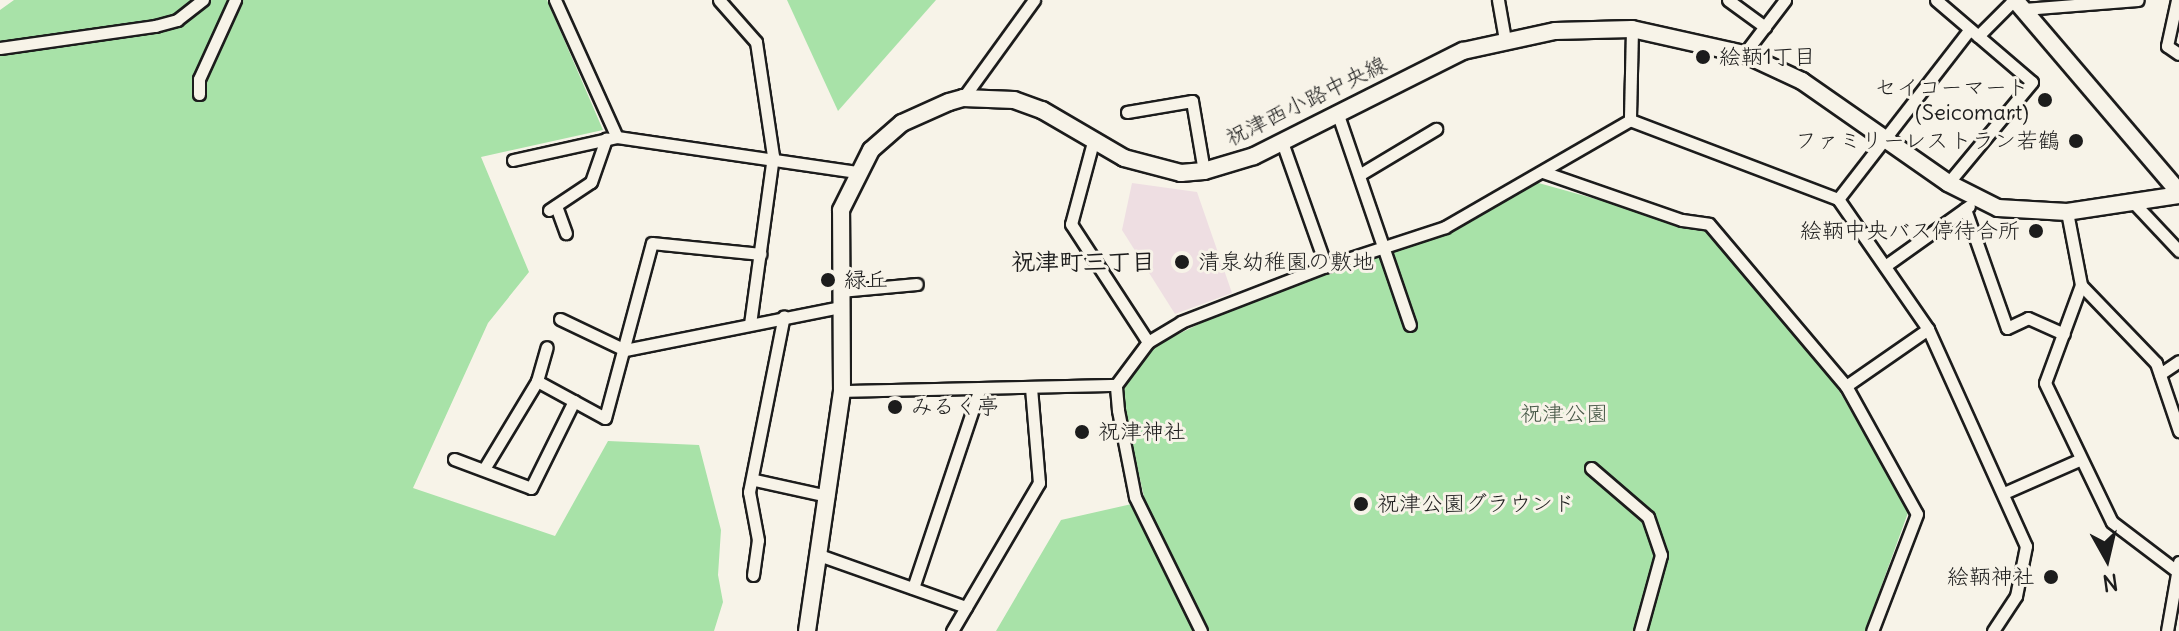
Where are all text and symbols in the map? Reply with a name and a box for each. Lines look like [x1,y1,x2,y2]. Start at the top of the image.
place label: 絵鞆1丁目 [1719,44,1816,70]
marker: 絵鞆1丁目 [1694,48,1712,66]
street label: 祝津西小路中央線 [1221,51,1391,151]
place label: セイコーマート (Seicomart) [1875,74,2029,126]
marker: セイコーマート (Seicomart) [2036,91,2054,109]
place label: ファミリーレストラン若鶴 [1796,128,2060,154]
marker: ファミリーレストラン若鶴 [2067,132,2085,150]
place label: 絵鞆中央バス停待合所 [1800,218,2020,244]
marker: 絵鞆中央バス停待合所 [2027,222,2045,240]
district label: 祝津町三丁目 [1011,248,1155,276]
place label: 清泉幼稚園の敷地 [1198,249,1374,275]
marker: 清泉幼稚園の敷地 [1173,253,1191,271]
place label: 緑丘 [844,267,888,293]
marker: 緑丘 [819,271,837,289]
place label: みるく亭 [911,394,999,420]
marker: みるく亭 [886,398,904,416]
park label: 祝津公園 [1520,401,1608,427]
place label: 祝津神社 [1098,419,1186,445]
marker: 祝津神社 [1073,423,1091,441]
place label: 祝津公園グラウンド [1377,491,1575,517]
marker: 祝津公園グラウンド [1352,495,1370,513]
north arrow [2067,519,2147,599]
place label: 絵鞆神社 [1947,564,2035,590]
marker: 絵鞆神社 [2042,568,2060,586]
text: N [2101,568,2120,598]

